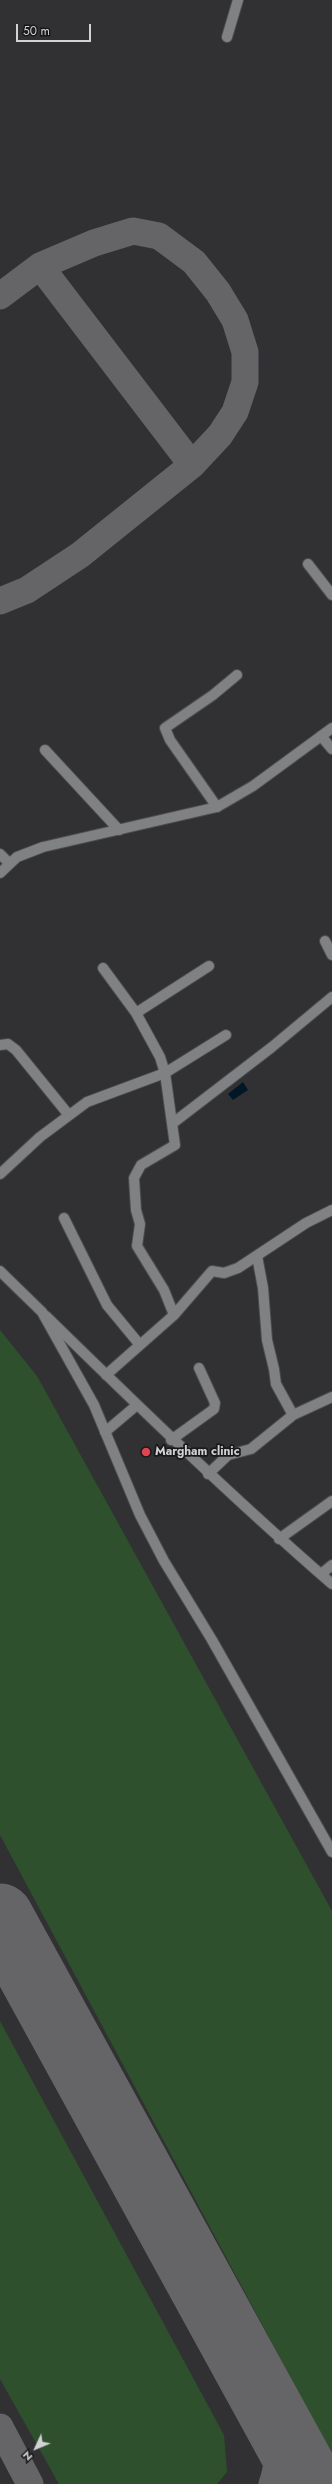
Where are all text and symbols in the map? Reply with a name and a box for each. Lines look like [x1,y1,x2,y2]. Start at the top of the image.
scale bar [18,16,93,42]
text: 50 m [23,22,50,40]
place label: Margham clinic [155,1445,240,1459]
marker: Margham clinic [140,1446,152,1458]
north arrow [16,2428,56,2468]
text: N [19,2448,36,2465]

